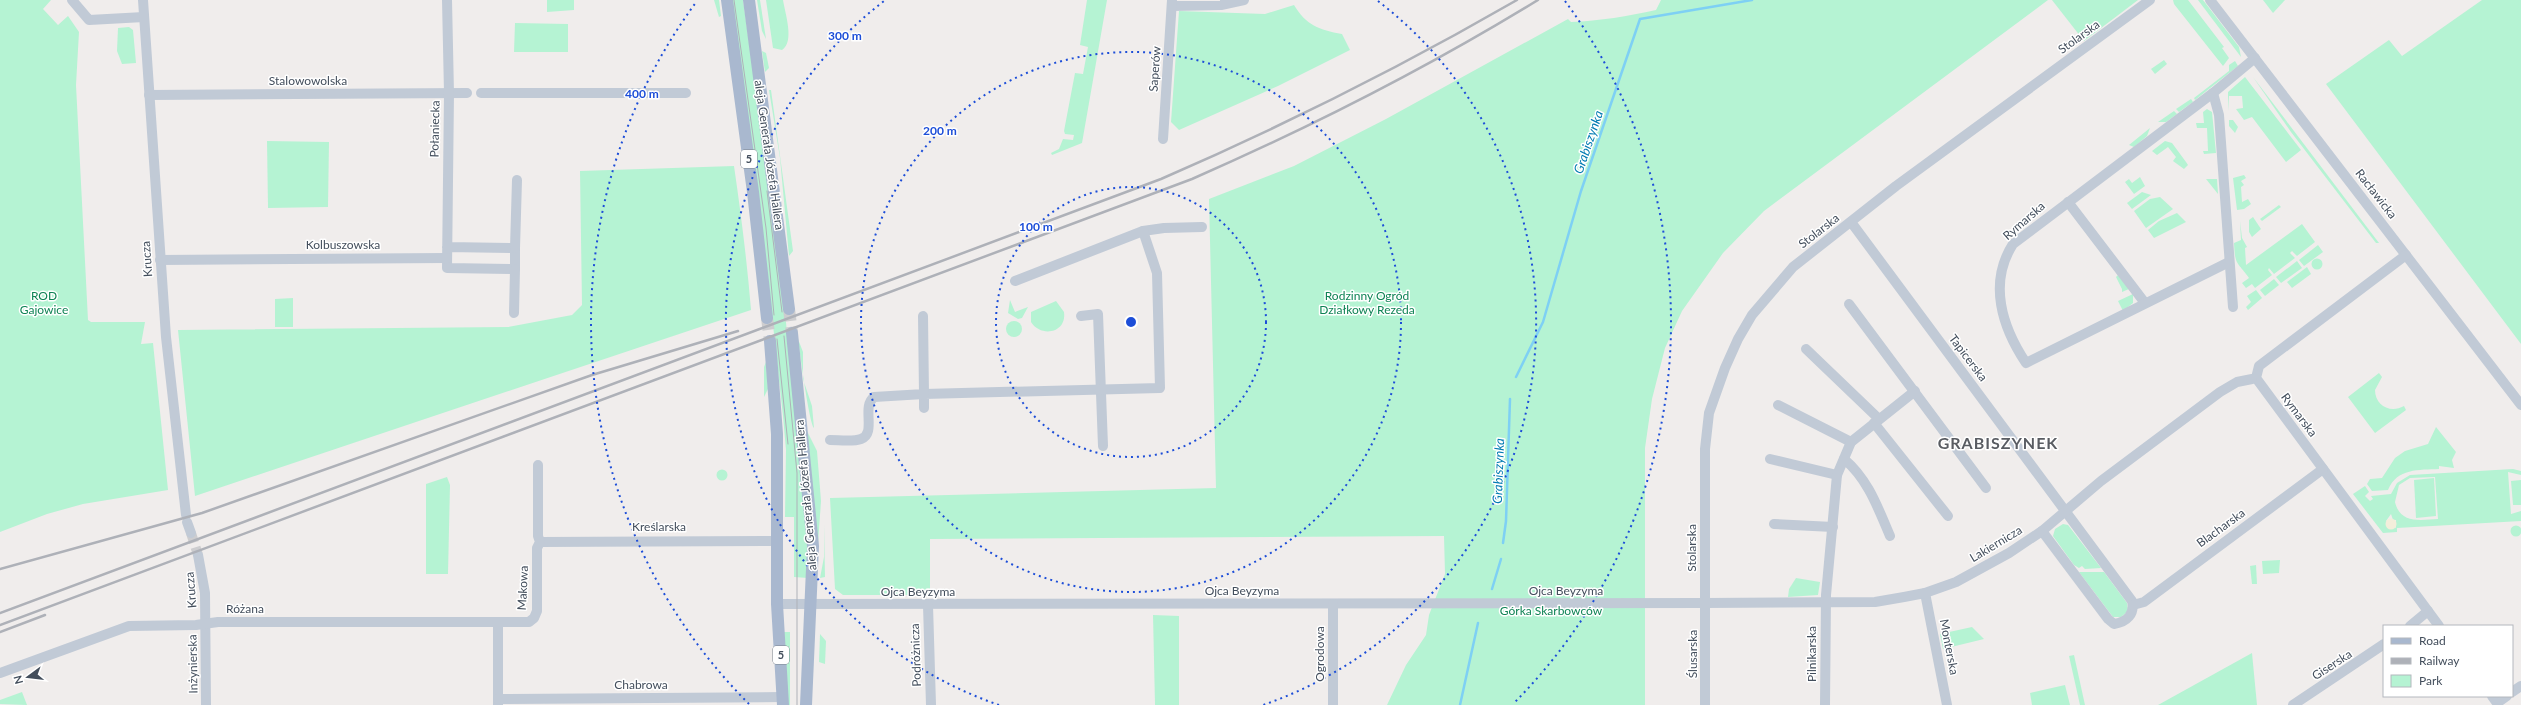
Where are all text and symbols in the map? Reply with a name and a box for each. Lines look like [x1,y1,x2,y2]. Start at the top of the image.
street label: Stolarska [2055,16,2102,57]
text: 300 m [828,28,862,43]
street label: Saperów [1145,45,1164,92]
street label: Stalowowolska [269,73,347,88]
street label: aleja Generała Józefa Hallera [752,79,787,231]
text: 400 m [625,86,659,101]
street label: Połaniecka [427,100,442,158]
water label: Grabiszynka [1570,108,1606,176]
text: 200 m [923,123,957,138]
road number: 5 [741,150,757,168]
street label: Racławicka [2352,166,2400,222]
street label: Rymarska [2000,198,2048,243]
street label: Stolarska [1795,210,1842,251]
text: 100 m [1019,219,1053,234]
street label: Kolbuszowska [306,237,380,252]
street label: Krucza [138,240,155,278]
park label: ROD Gajowice [20,288,68,317]
park label: Rodzinny Ogród Działkowy Rezeda [1319,288,1415,317]
centre of rings [1124,315,1138,329]
street label: Tapicerska [1946,331,1991,384]
street label: Rymarska [2278,390,2321,440]
street label: aleja Generała Józefa Hallera [791,419,820,571]
district label: GRABISZYNEK [1938,433,2058,452]
water label: Grabiszynka [1489,438,1507,504]
street label: Blacharska [2193,505,2248,550]
street label: Kreślarska [632,519,686,534]
street label: Lakiernicza [1967,522,2025,565]
street label: Stolarska [1684,524,1699,572]
street label: Makowa [514,565,531,611]
street label: Krucza [181,571,200,609]
street label: Ojca Beyzyma [1205,583,1279,598]
street label: Ojca Beyzyma [1529,583,1603,598]
street label: Ojca Beyzyma [881,584,955,599]
street label: Różana [226,601,264,616]
park label: Górka Skarbowców [1500,603,1603,618]
street label: Monterska [1937,618,1962,676]
street label: Podróżnicza [907,623,924,687]
legend [2383,625,2513,697]
street label: Ogrodowa [1312,626,1327,682]
street label: Pilnikarska [1804,626,1819,682]
street label: Ślusarska [1685,630,1700,678]
text: Road [2419,633,2446,648]
street label: Inżynierska [184,634,201,694]
road number: 5 [773,646,789,664]
street label: Giserska [2309,646,2355,683]
text: Railway [2419,653,2460,668]
north arrow [8,657,48,697]
text: Park [2419,673,2443,688]
text: N [10,674,25,685]
street label: Chabrowa [614,677,668,692]

